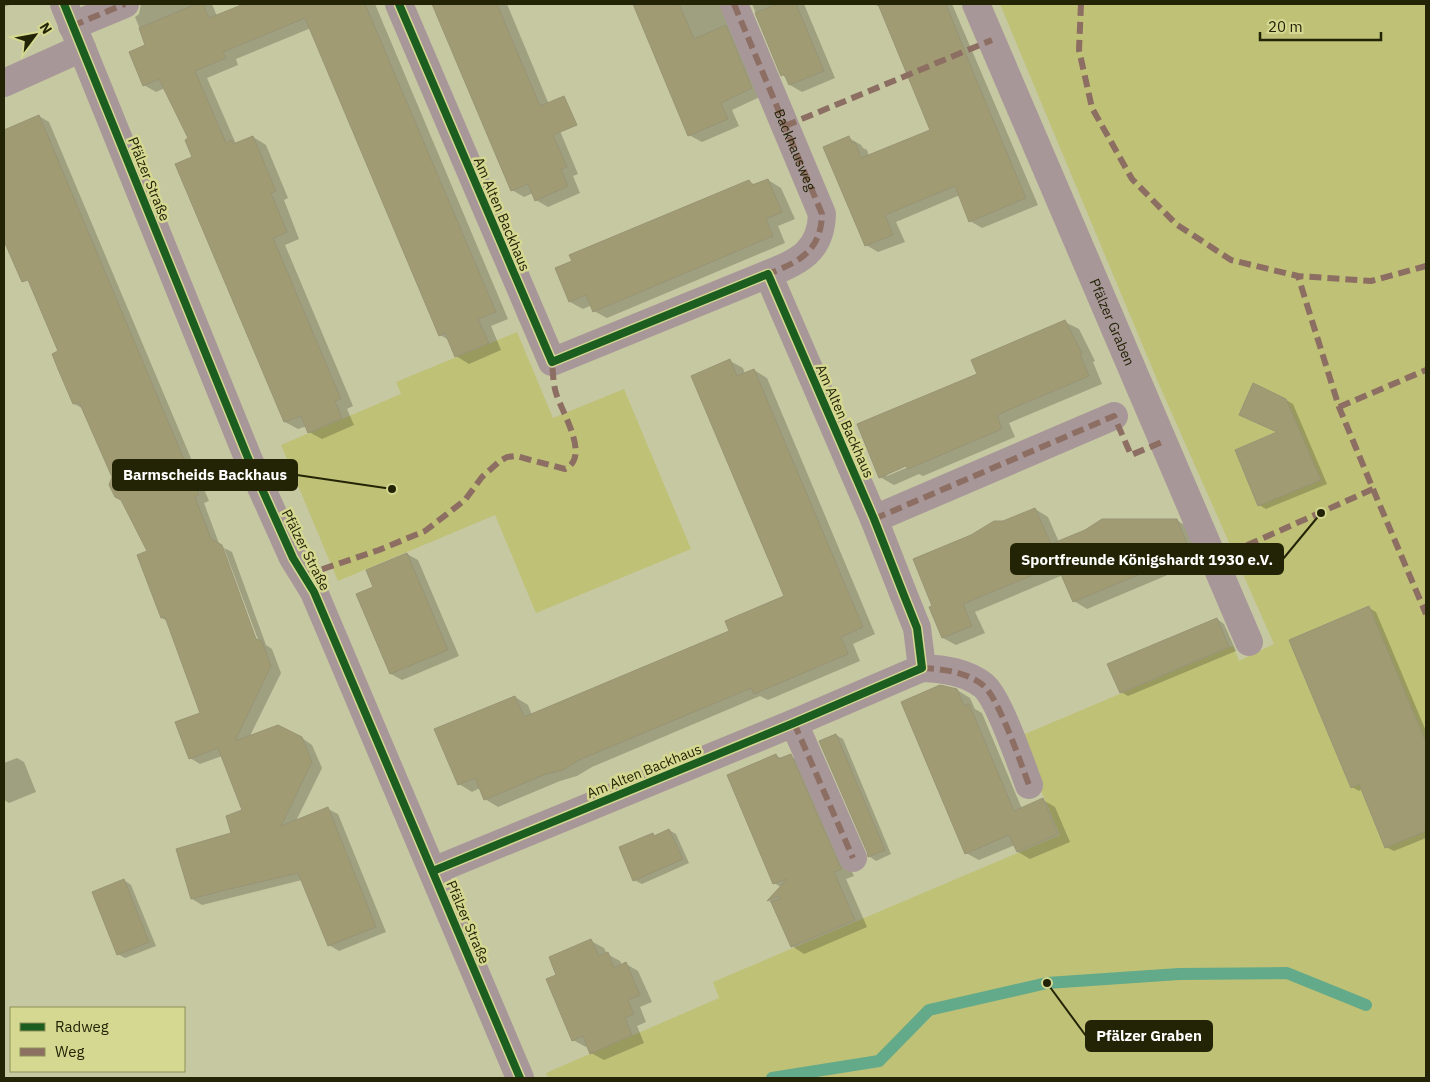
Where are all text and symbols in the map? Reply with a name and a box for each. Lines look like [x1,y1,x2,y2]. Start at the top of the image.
north arrow [10,10,60,60]
scale bar [1260,10,1381,42]
text: 20 m [1268,17,1303,36]
text: N [36,19,56,37]
street label: Backhausweg [770,106,820,194]
street label: Pfälzer Straße [124,134,174,224]
street label: Am Alten Backhaus [470,154,534,274]
street label: Pfälzer Graben [1086,276,1139,368]
street label: Am Alten Backhaus [812,361,878,481]
callout: Barmscheids Backhaus [113,460,297,490]
text: Barmscheids Backhaus [123,465,288,484]
street label: Pfälzer Straße [278,506,334,594]
callout: Sportfreunde Königshardt 1930 e.V. [1011,544,1283,574]
text: Sportfreunde Königshardt 1930 e.V. [1021,550,1273,569]
street label: Am Alten Backhaus [584,740,704,802]
street label: Pfälzer Straße [442,877,494,967]
legend [10,1007,185,1072]
text: Radweg [55,1017,109,1036]
callout: Pfälzer Graben [1086,1021,1212,1051]
text: Pfälzer Graben [1096,1026,1202,1045]
text: Weg [55,1042,84,1061]

